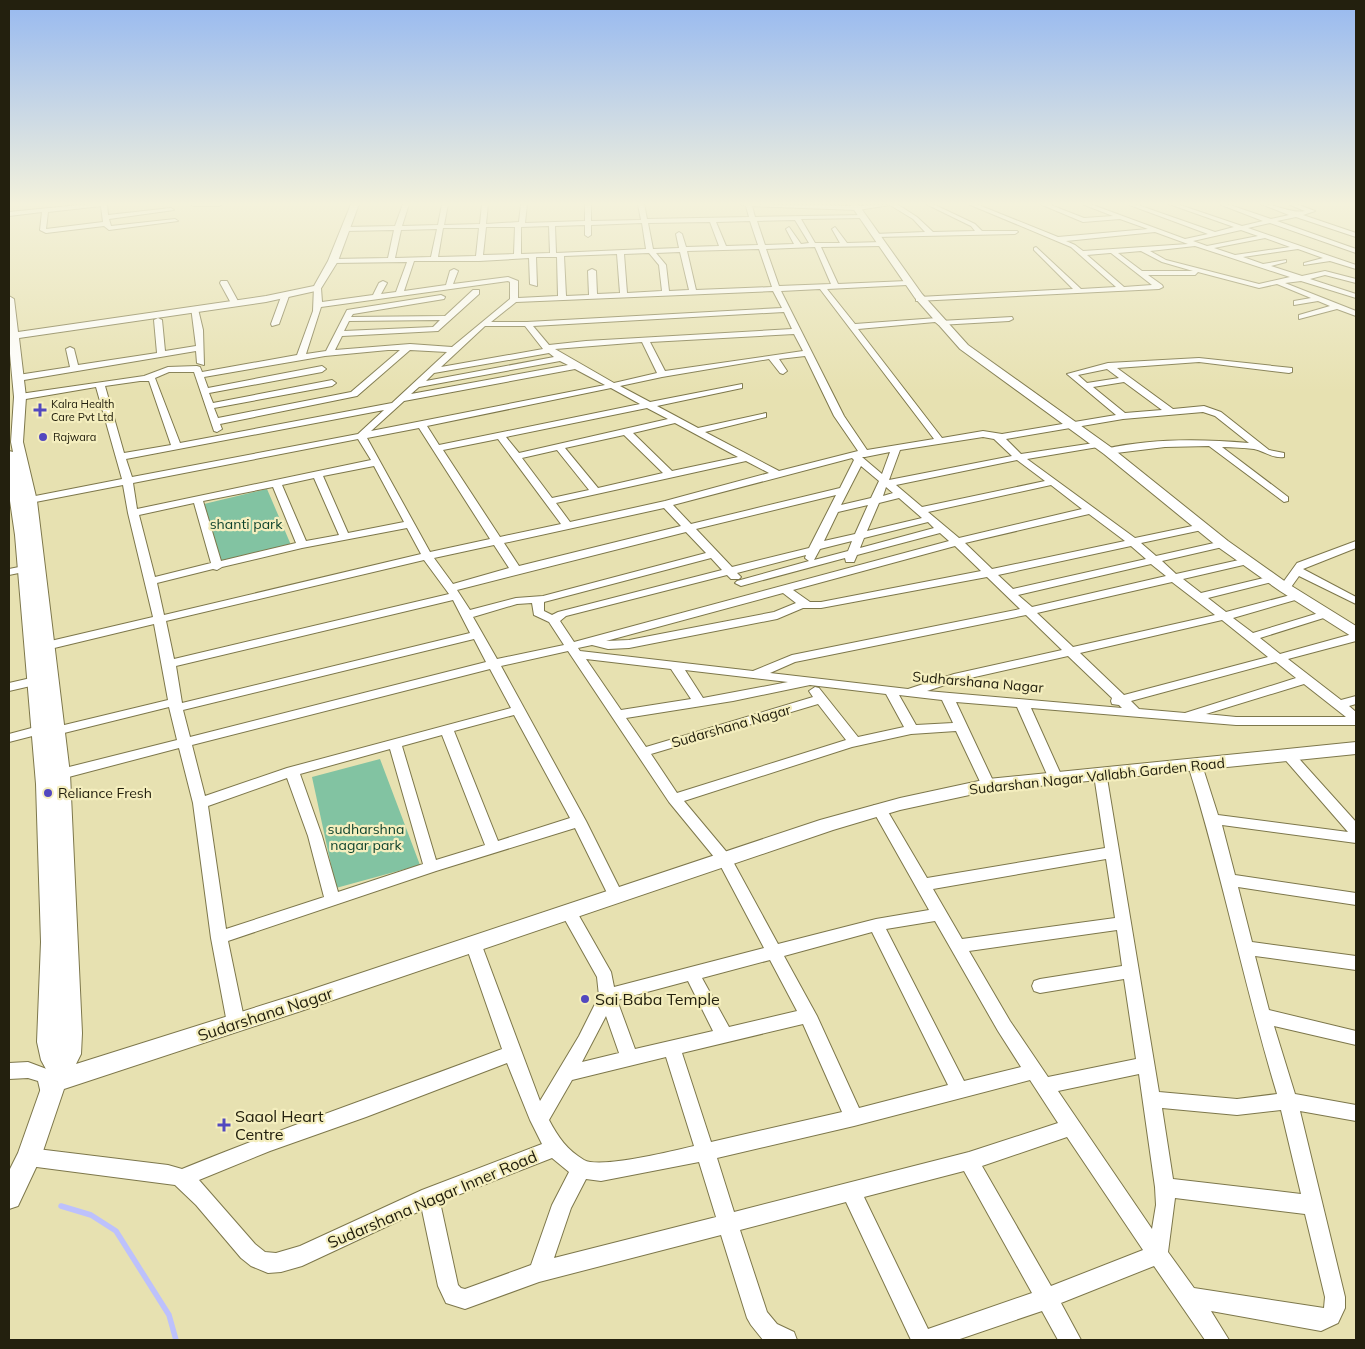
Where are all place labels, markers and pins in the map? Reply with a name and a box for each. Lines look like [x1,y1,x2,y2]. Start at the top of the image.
place label: Kalra Health Care Pvt Ltd [51,397,115,424]
marker: Kalra Health Care Pvt Ltd [33,403,47,417]
place label: Rajwara [53,430,96,444]
marker: Rajwara [37,431,49,443]
place label: Reliance Fresh [58,784,152,802]
marker: Reliance Fresh [42,787,54,799]
place label: Sai Baba Temple [595,989,720,1009]
marker: Sai Baba Temple [579,993,591,1005]
place label: Saaol Heart Centre [235,1106,324,1144]
marker: Saaol Heart Centre [217,1118,231,1132]

